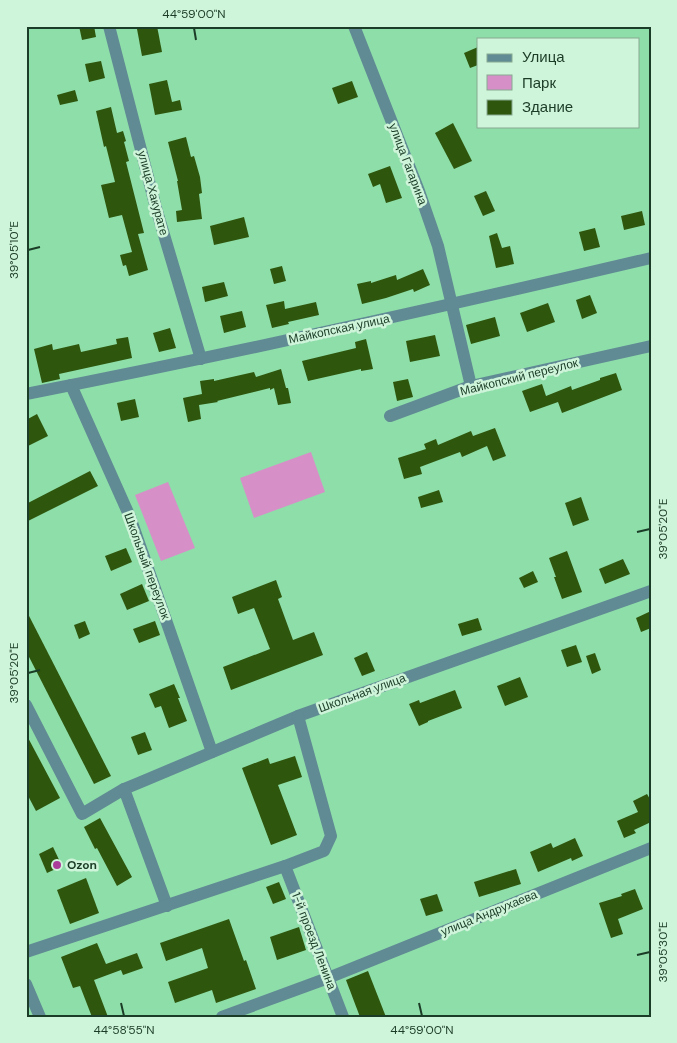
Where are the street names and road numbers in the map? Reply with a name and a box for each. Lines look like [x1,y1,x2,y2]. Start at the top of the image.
street label: улица Гагарина [385,121,431,207]
street label: улица Хакурате [134,149,172,238]
street label: Майкопская улица [287,310,391,348]
street label: Майкопский переулок [458,354,580,399]
street label: Школьный переулок [120,510,174,622]
street label: Школьная улица [316,670,408,716]
street label: улица Андрухаева [438,886,540,940]
street label: 1-й проезд Ленина [288,890,340,992]

